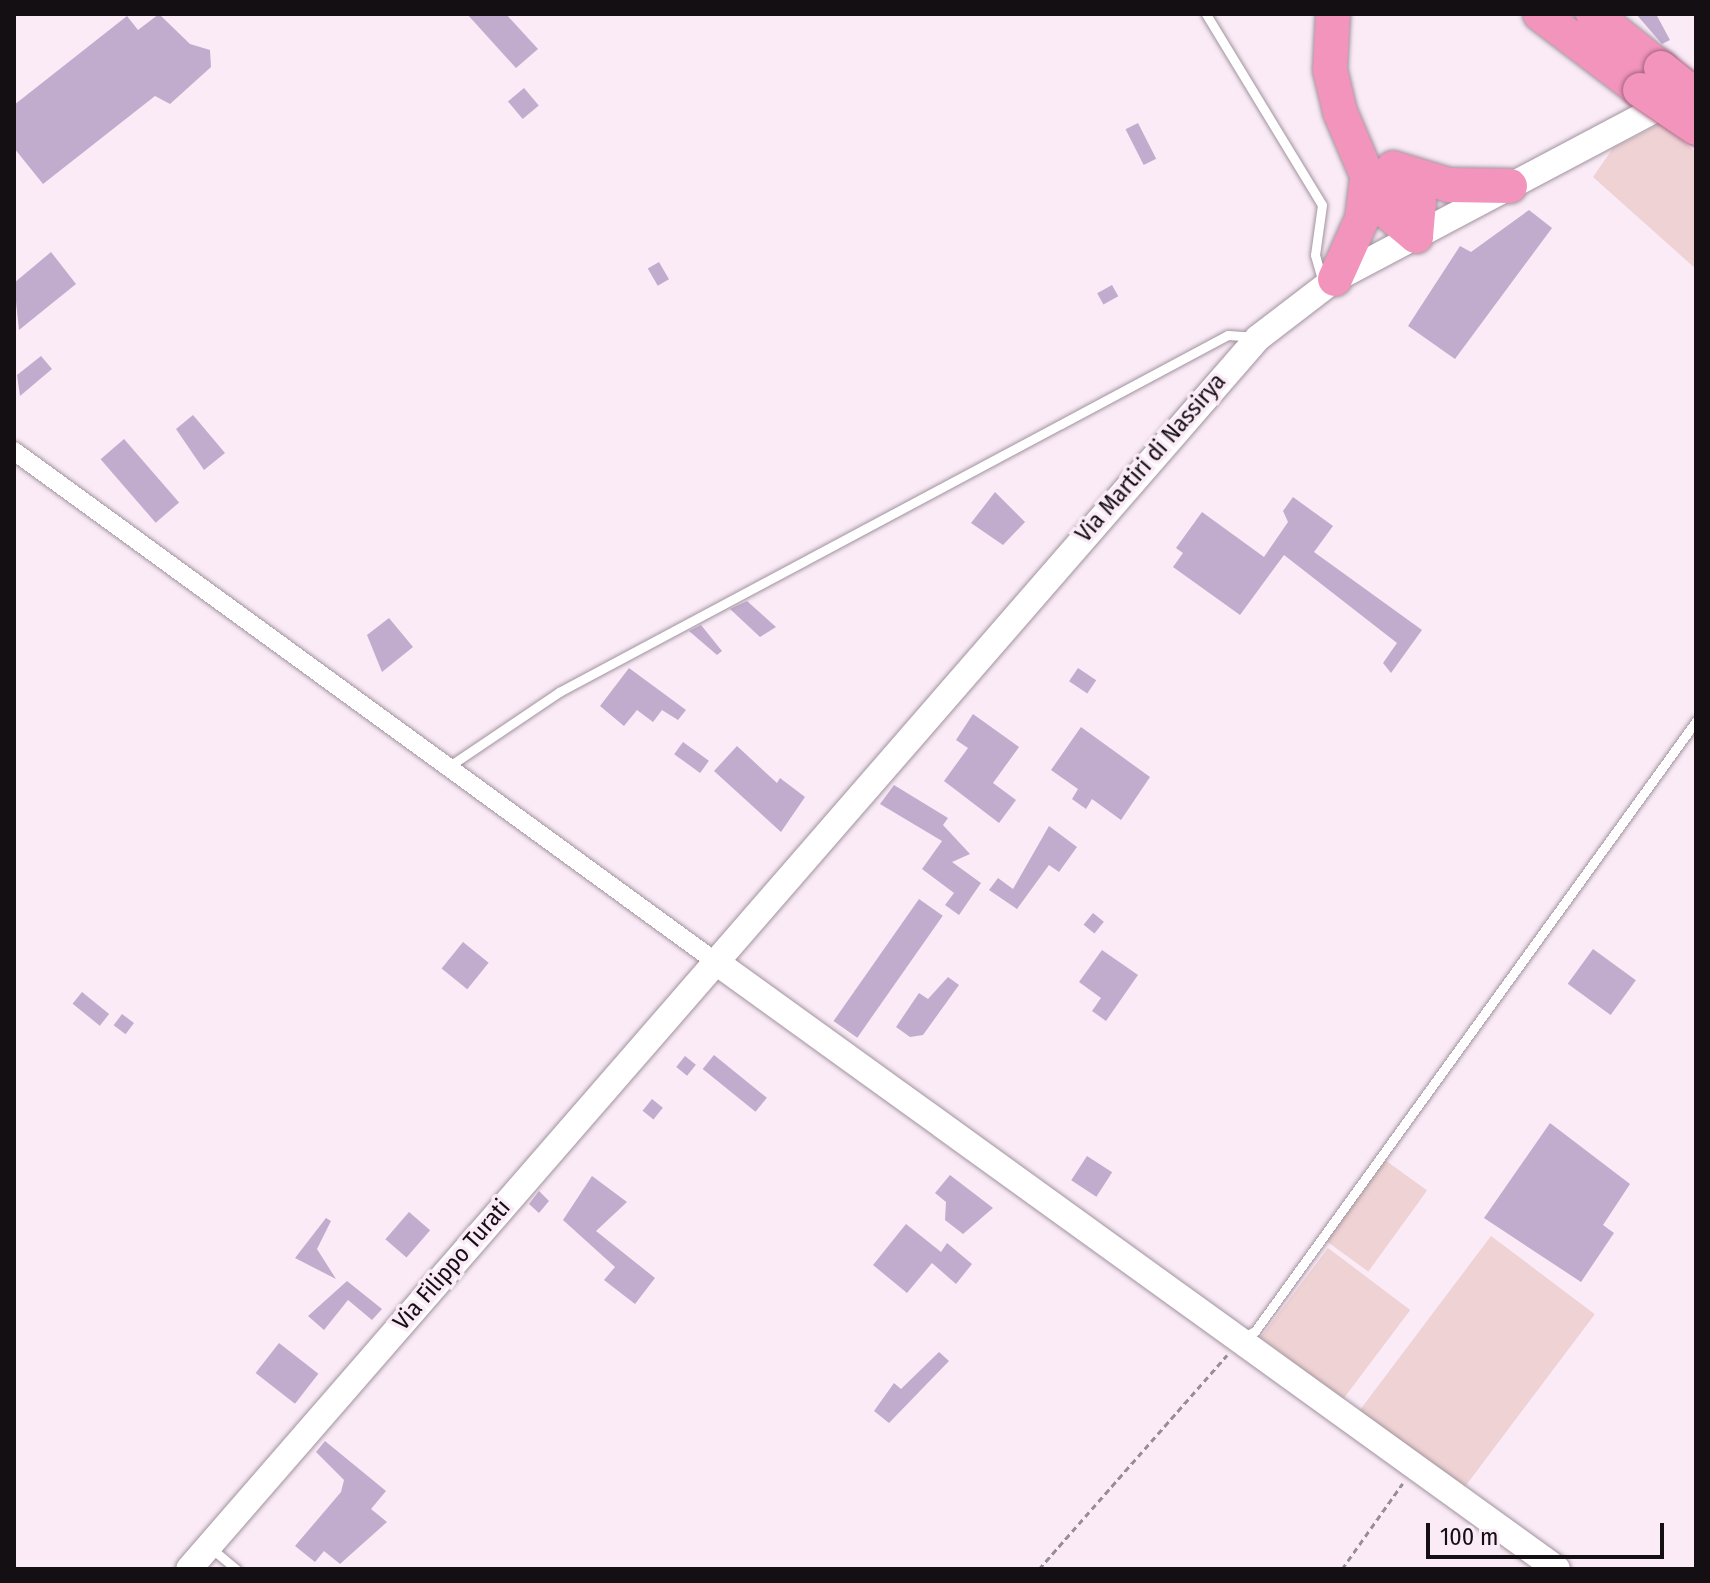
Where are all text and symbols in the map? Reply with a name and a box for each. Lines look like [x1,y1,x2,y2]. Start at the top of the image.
street label: Via Martiri di Nassirya [1070,368,1232,548]
street label: Via Filippo Turati [387,1194,517,1336]
scale bar [1430,1507,1668,1557]
text: 100 m [1440,1523,1498,1551]

